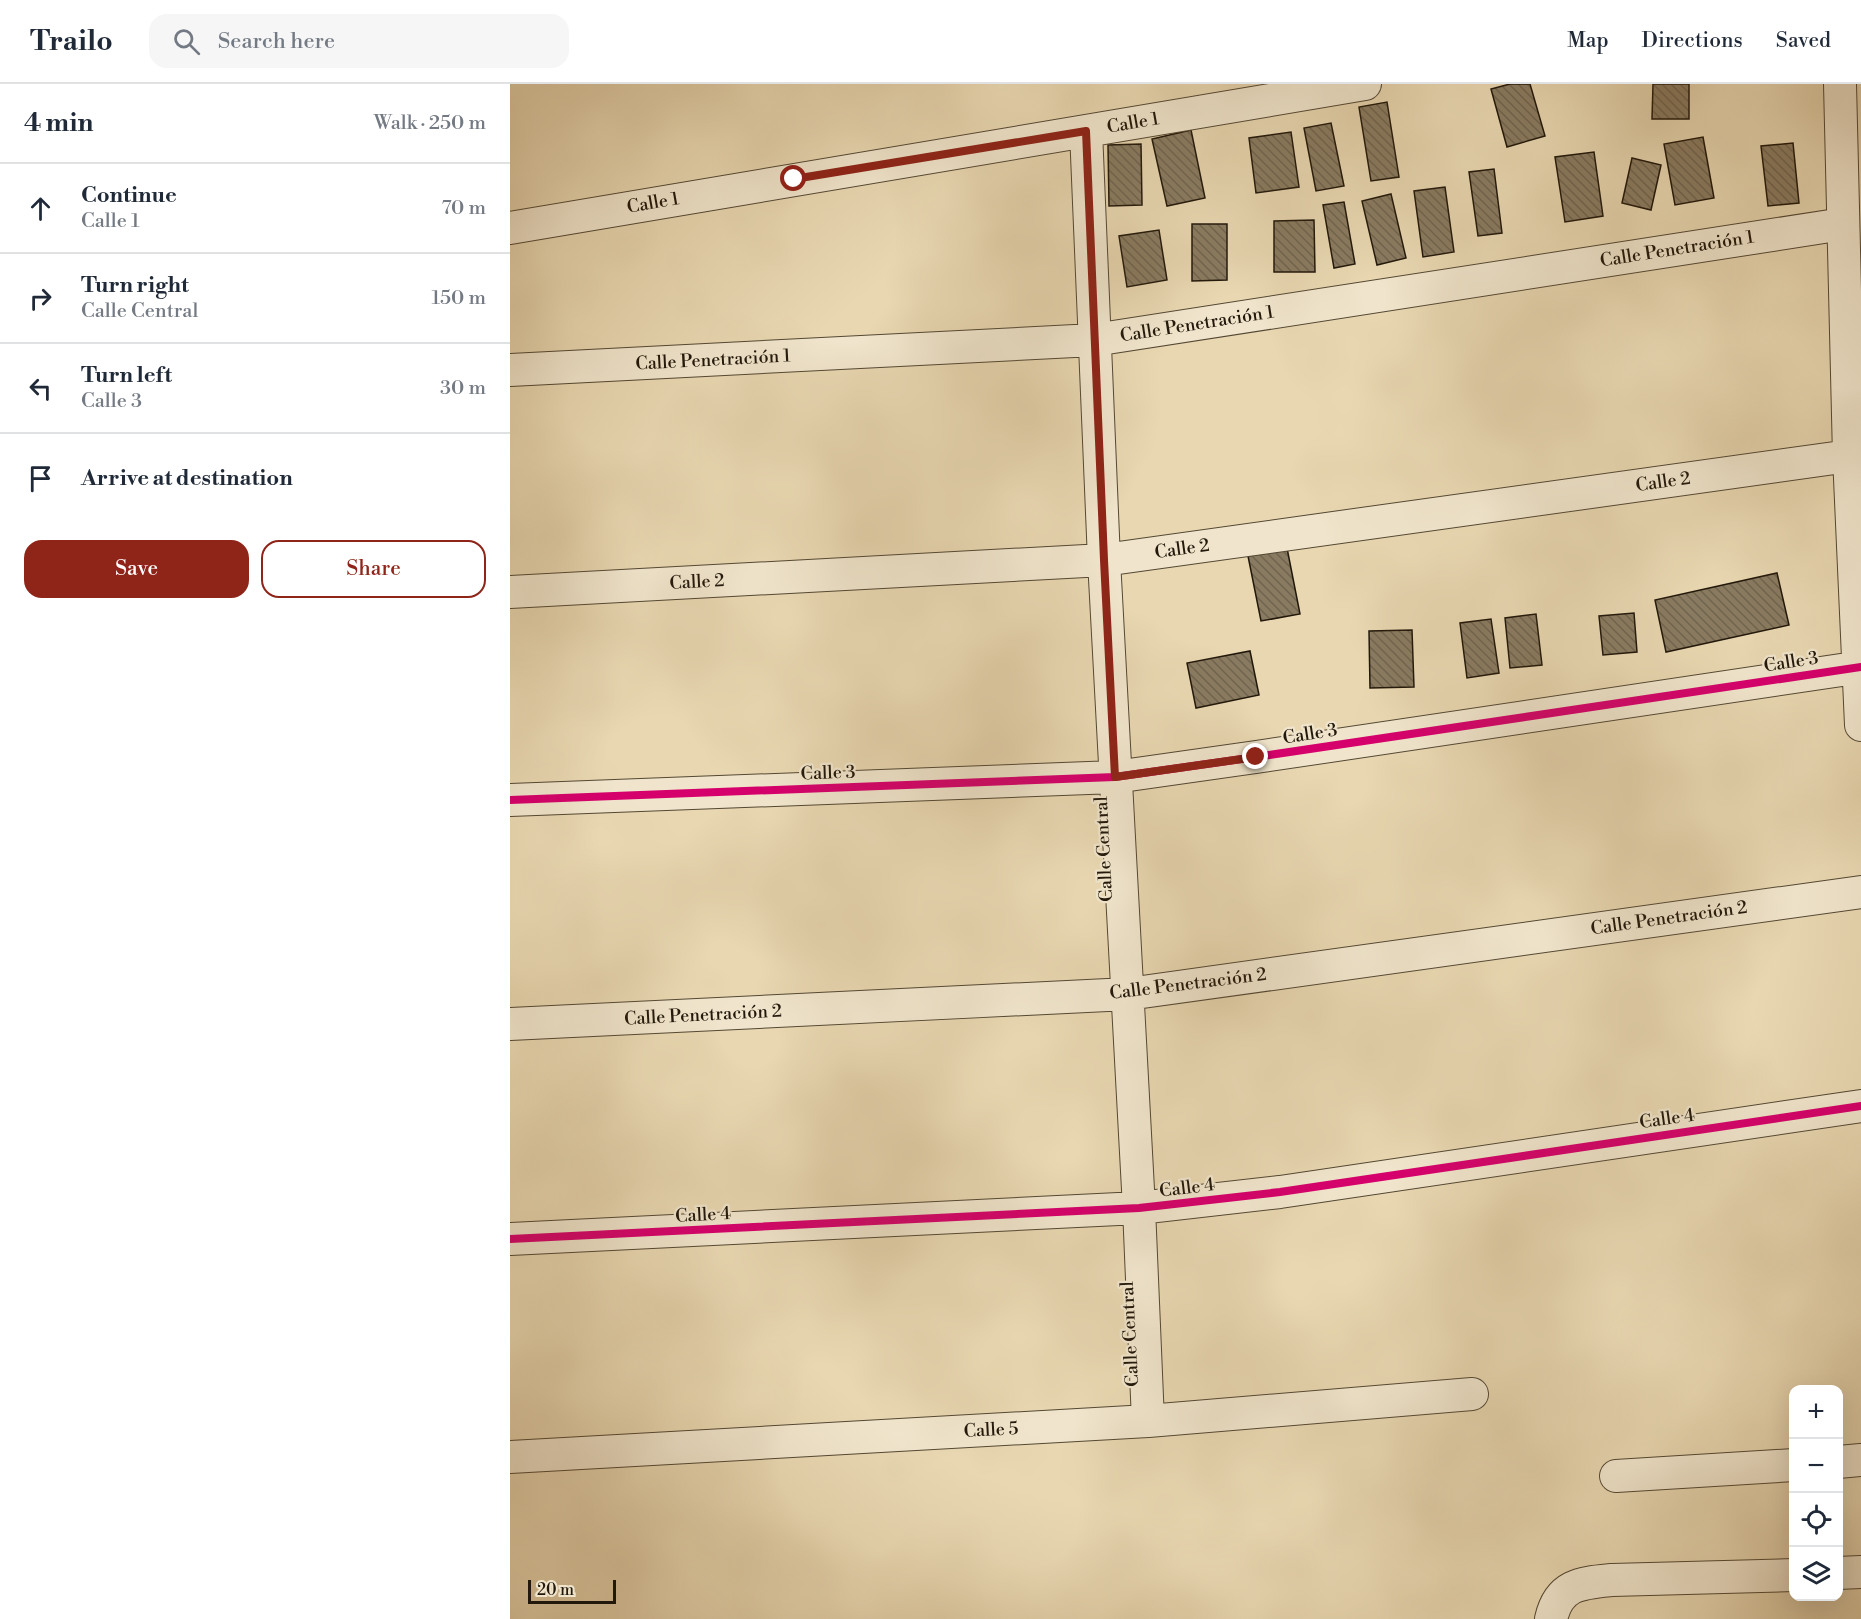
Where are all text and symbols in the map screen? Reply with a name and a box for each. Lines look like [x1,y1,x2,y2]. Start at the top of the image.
search box [149,14,569,68]
text: Trailo [30,24,113,59]
icon: search [170,25,203,58]
text: Search here [218,28,335,55]
text: Map [1567,28,1609,54]
text: Directions [1642,28,1743,54]
text: Saved [1776,28,1831,54]
text: 4 min [24,107,94,139]
street label: Calle 1 [1105,107,1161,139]
text: Walk · 250 m [374,111,486,136]
route start [780,165,806,191]
text: Continue [81,182,177,209]
street label: Calle 1 [625,187,681,219]
icon: ahead [24,192,57,225]
text: 70 m [442,196,486,221]
text: Calle 1 [81,209,140,234]
street label: Calle Penetración 1 [1598,225,1756,273]
text: Turn right [81,272,189,299]
icon: right [24,282,57,315]
text: 150 m [431,286,486,311]
text: Calle Central [81,299,198,324]
street label: Calle Penetración 1 [1118,300,1276,348]
street label: Calle Penetración 1 [635,344,791,376]
text: Turn left [81,362,172,389]
icon: left [24,372,57,405]
text: 30 m [440,376,486,401]
text: Calle 3 [81,389,142,414]
icon: arrive [24,462,57,495]
text: Arrive at destination [81,465,293,492]
street label: Calle 2 [1634,467,1692,497]
street label: Calle 2 [1153,534,1211,564]
button: Save [24,540,249,598]
button: Share [261,540,486,598]
street label: Calle 2 [669,569,725,595]
street label: Calle 3 [1762,646,1820,678]
street label: Calle 3 [1281,718,1339,750]
route end [1242,743,1268,769]
street label: Calle 3 [800,761,856,785]
street label: Calle Central [1090,795,1118,902]
street label: Calle Penetración 2 [1589,896,1749,940]
street label: Calle Penetración 2 [1108,963,1268,1005]
street label: Calle Penetración 2 [623,999,783,1031]
street label: Calle 4 [1638,1104,1696,1134]
street label: Calle 4 [1158,1173,1216,1203]
street label: Calle 4 [675,1202,732,1228]
street label: Calle Central [1116,1280,1144,1387]
map controls [1789,1385,1843,1601]
button: + [1789,1385,1843,1439]
street label: Calle 5 [963,1417,1019,1443]
button: − [1789,1439,1843,1493]
button: locate [1789,1493,1843,1547]
button: layers [1789,1547,1843,1601]
scale bar [528,1577,616,1604]
text: 20 m [537,1580,574,1600]

